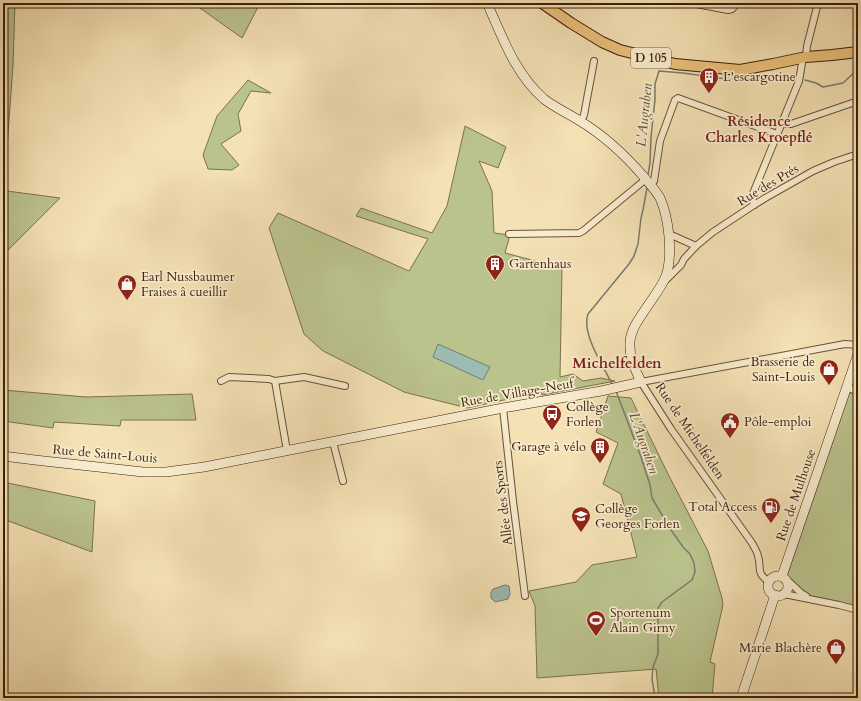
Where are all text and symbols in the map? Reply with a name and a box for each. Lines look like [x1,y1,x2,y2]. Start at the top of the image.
road number: D 105 [631,48,671,68]
building icon: L'escargotine [698,66,720,94]
place label: L'escargotine [723,68,796,86]
water label: L'Augraben [631,82,657,148]
district label: Résidence Charles Kroepflé [705,112,813,147]
street label: Rue des Prés [734,160,802,210]
building icon: Gartenhaus [484,253,506,281]
place label: Gartenhaus [509,255,571,273]
place label: Earl Nussbaumer Fraises â cueillir [141,268,235,301]
shop icon: Earl Nussbaumer Fraises â cueillir [116,273,138,301]
district label: Michelfelden [572,353,662,373]
place label: Brasserie de Saint-Louis [751,353,815,386]
shop icon: Brasserie de Saint-Louis [818,358,840,386]
street label: Rue de Village-Neuf [459,374,577,412]
street label: Rue de Michelfelden [651,379,730,484]
place label: Collège Forlen [566,398,609,431]
bus stop icon: Collège Forlen [541,403,563,431]
water label: L'Augraben [625,410,663,476]
public building icon: Pôle-emploi [719,411,741,439]
place label: Pôle-emploi [744,413,812,431]
building icon: Garage à vélo [589,436,611,464]
place label: Garage à vélo [511,438,586,456]
street label: Rue de Saint-Louis [52,440,158,468]
street label: Rue de Mulhouse [772,447,820,543]
street label: Allée des Sports [489,459,517,547]
fuel station icon: Total Access [760,496,782,524]
place label: Total Access [688,498,757,516]
place label: Collège Georges Forlen [595,500,680,533]
school or university icon: Collège Georges Forlen [570,505,592,533]
place label: Sportenum Alain Girny [610,604,676,637]
sports icon: Sportenum Alain Girny [585,609,607,637]
shop icon: Marie Blachère [825,637,847,665]
place label: Marie Blachère [739,639,822,657]

